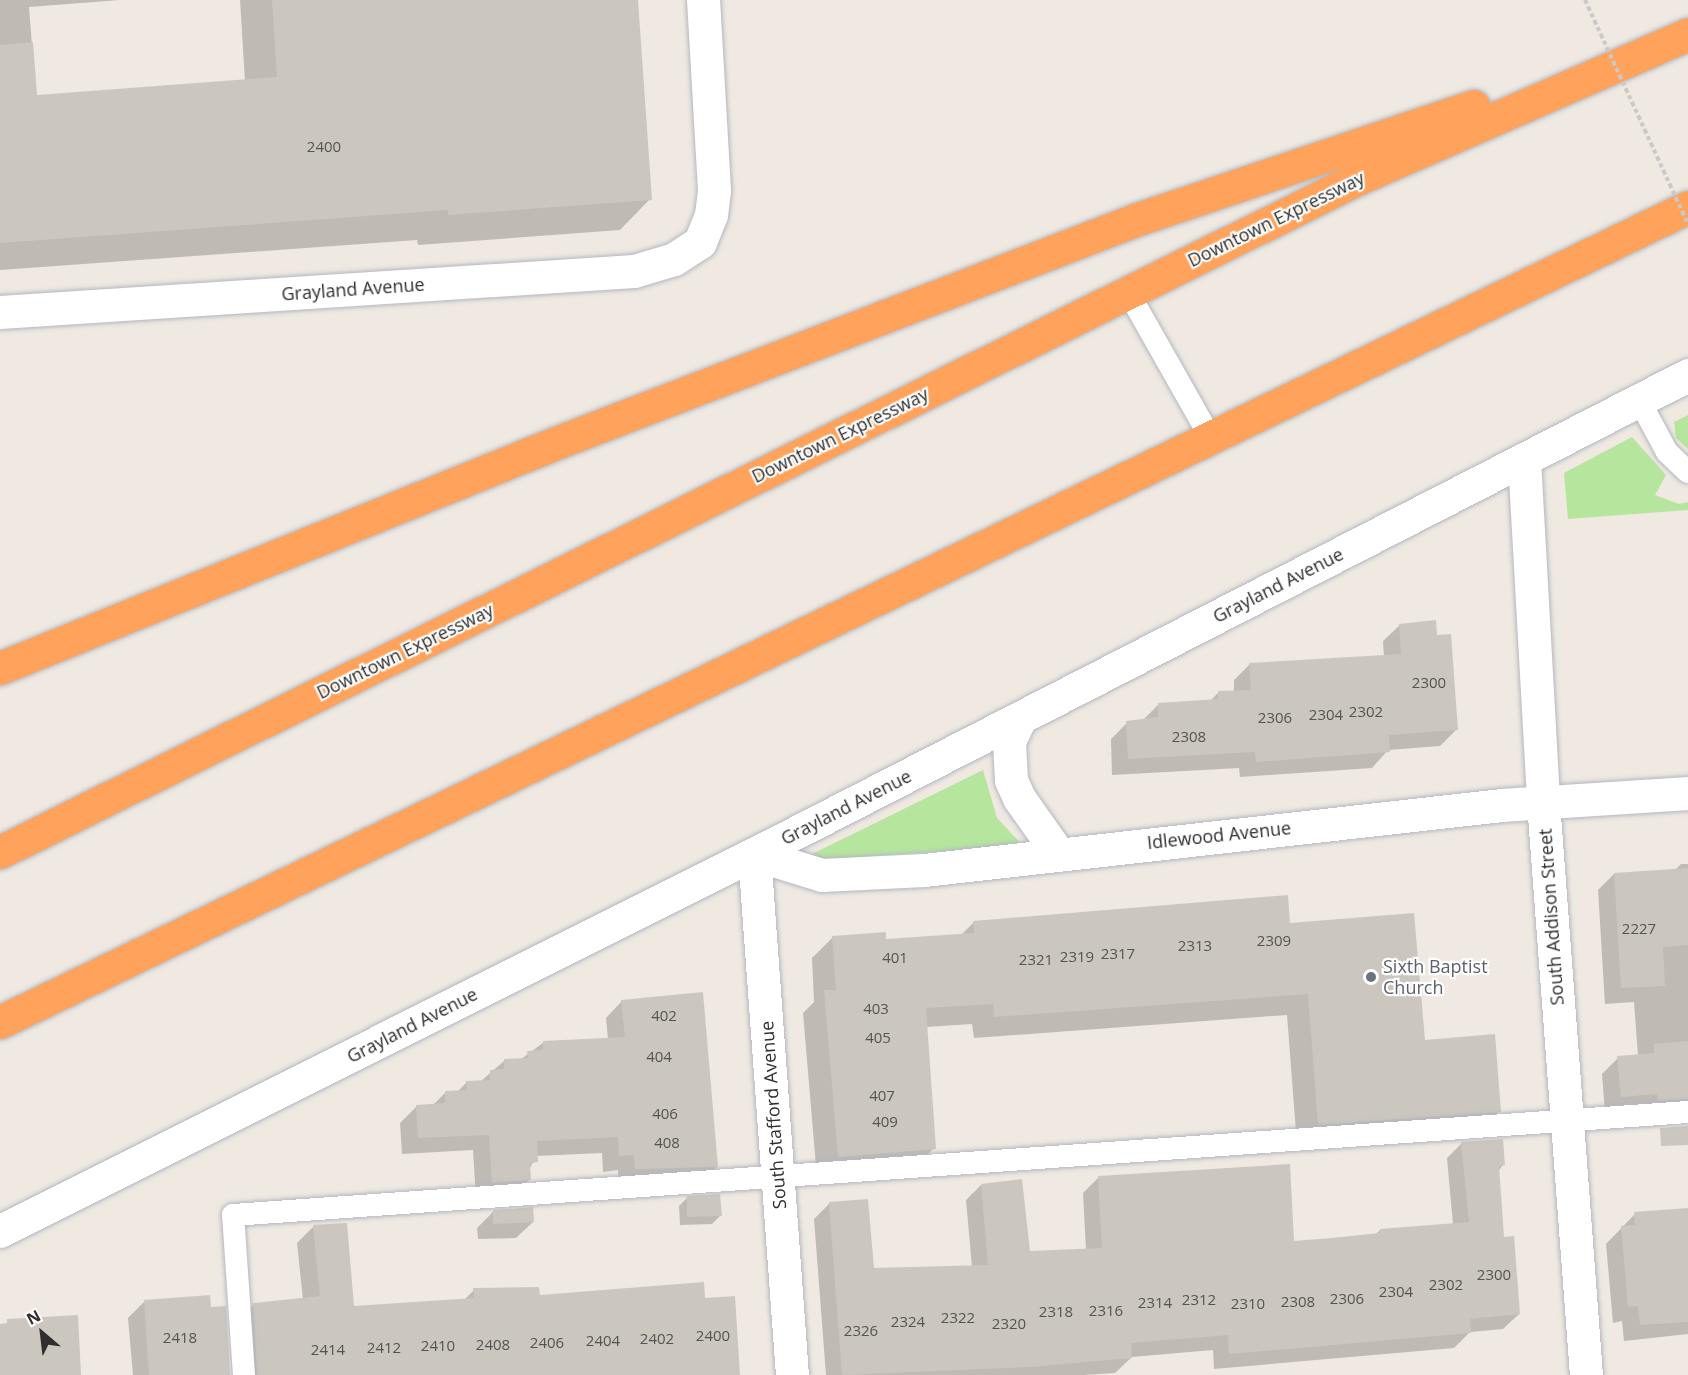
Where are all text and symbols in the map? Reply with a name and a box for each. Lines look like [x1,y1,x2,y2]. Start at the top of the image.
house number: 2400 [307,138,341,156]
street label: Downtown Expressway [1184,167,1368,271]
street label: Grayland Avenue [281,273,425,305]
street label: Downtown Expressway [748,383,932,487]
street label: Grayland Avenue [1209,543,1347,627]
street label: Downtown Expressway [313,599,497,703]
house number: 2300 [1412,674,1446,692]
house number: 2302 [1349,703,1383,721]
house number: 2304 [1309,706,1343,724]
house number: 2306 [1258,709,1292,727]
house number: 2308 [1172,728,1206,746]
street label: Grayland Avenue [777,765,915,849]
street label: Idlewood Avenue [1146,817,1292,853]
street label: South Addison Street [1534,828,1568,1006]
house number: 2227 [1622,920,1656,938]
house number: 2309 [1257,932,1291,950]
house number: 2313 [1178,937,1212,955]
house number: 2317 [1101,945,1135,963]
house number: 2319 [1060,948,1094,966]
house number: 401 [882,949,908,967]
house number: 2321 [1019,951,1053,969]
place label: Sixth Baptist Church [1383,956,1488,998]
marker: Sixth Baptist Church [1364,970,1378,984]
street label: Grayland Avenue [343,983,481,1067]
house number: 403 [863,1000,889,1018]
house number: 402 [651,1007,677,1025]
street label: South Stafford Avenue [756,1020,790,1210]
house number: 405 [865,1029,891,1047]
house number: 404 [646,1048,672,1066]
house number: 407 [869,1087,895,1105]
house number: 406 [652,1105,678,1123]
house number: 409 [872,1113,898,1131]
house number: 408 [654,1134,680,1152]
house number: 2300 [1477,1266,1511,1284]
house number: 2302 [1429,1276,1463,1294]
house number: 2304 [1379,1283,1413,1301]
house number: 2306 [1330,1290,1364,1308]
house number: 2312 [1182,1291,1216,1309]
house number: 2308 [1281,1293,1315,1311]
house number: 2314 [1138,1294,1172,1312]
house number: 2310 [1231,1295,1265,1313]
house number: 2316 [1089,1302,1123,1320]
north arrow [12,1303,72,1363]
house number: 2318 [1039,1303,1073,1321]
text: N [23,1304,44,1330]
house number: 2322 [941,1309,975,1327]
house number: 2324 [891,1313,925,1331]
house number: 2320 [992,1315,1026,1333]
house number: 2326 [844,1322,878,1340]
house number: 2400 [696,1327,730,1345]
house number: 2418 [163,1329,197,1347]
house number: 2402 [640,1330,674,1348]
house number: 2404 [586,1332,620,1350]
house number: 2406 [530,1334,564,1352]
house number: 2408 [476,1336,510,1354]
house number: 2410 [421,1337,455,1355]
house number: 2412 [367,1339,401,1357]
house number: 2414 [311,1341,345,1359]

